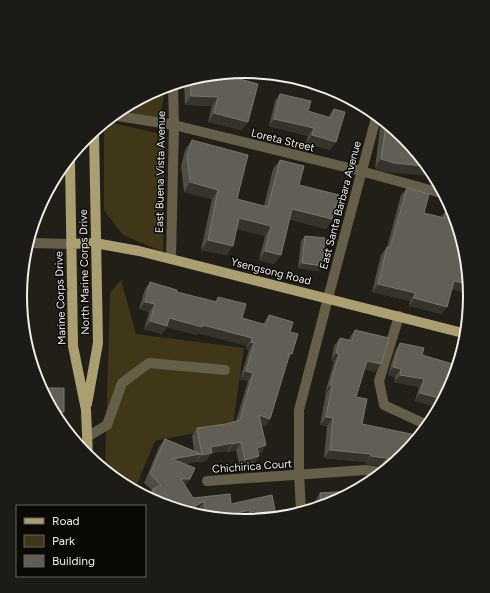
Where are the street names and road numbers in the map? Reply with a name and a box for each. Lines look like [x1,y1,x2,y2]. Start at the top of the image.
street label: East Buena Vista Avenue [153,111,168,233]
street label: Loreta Street [250,126,316,155]
street label: East Santa Barbara Avenue [317,139,364,271]
street label: North Marine Corps Drive [77,209,92,335]
street label: Marine Corps Drive [52,251,69,345]
street label: Ysengsong Road [229,255,312,288]
street label: Chichirica Court [212,457,292,476]

